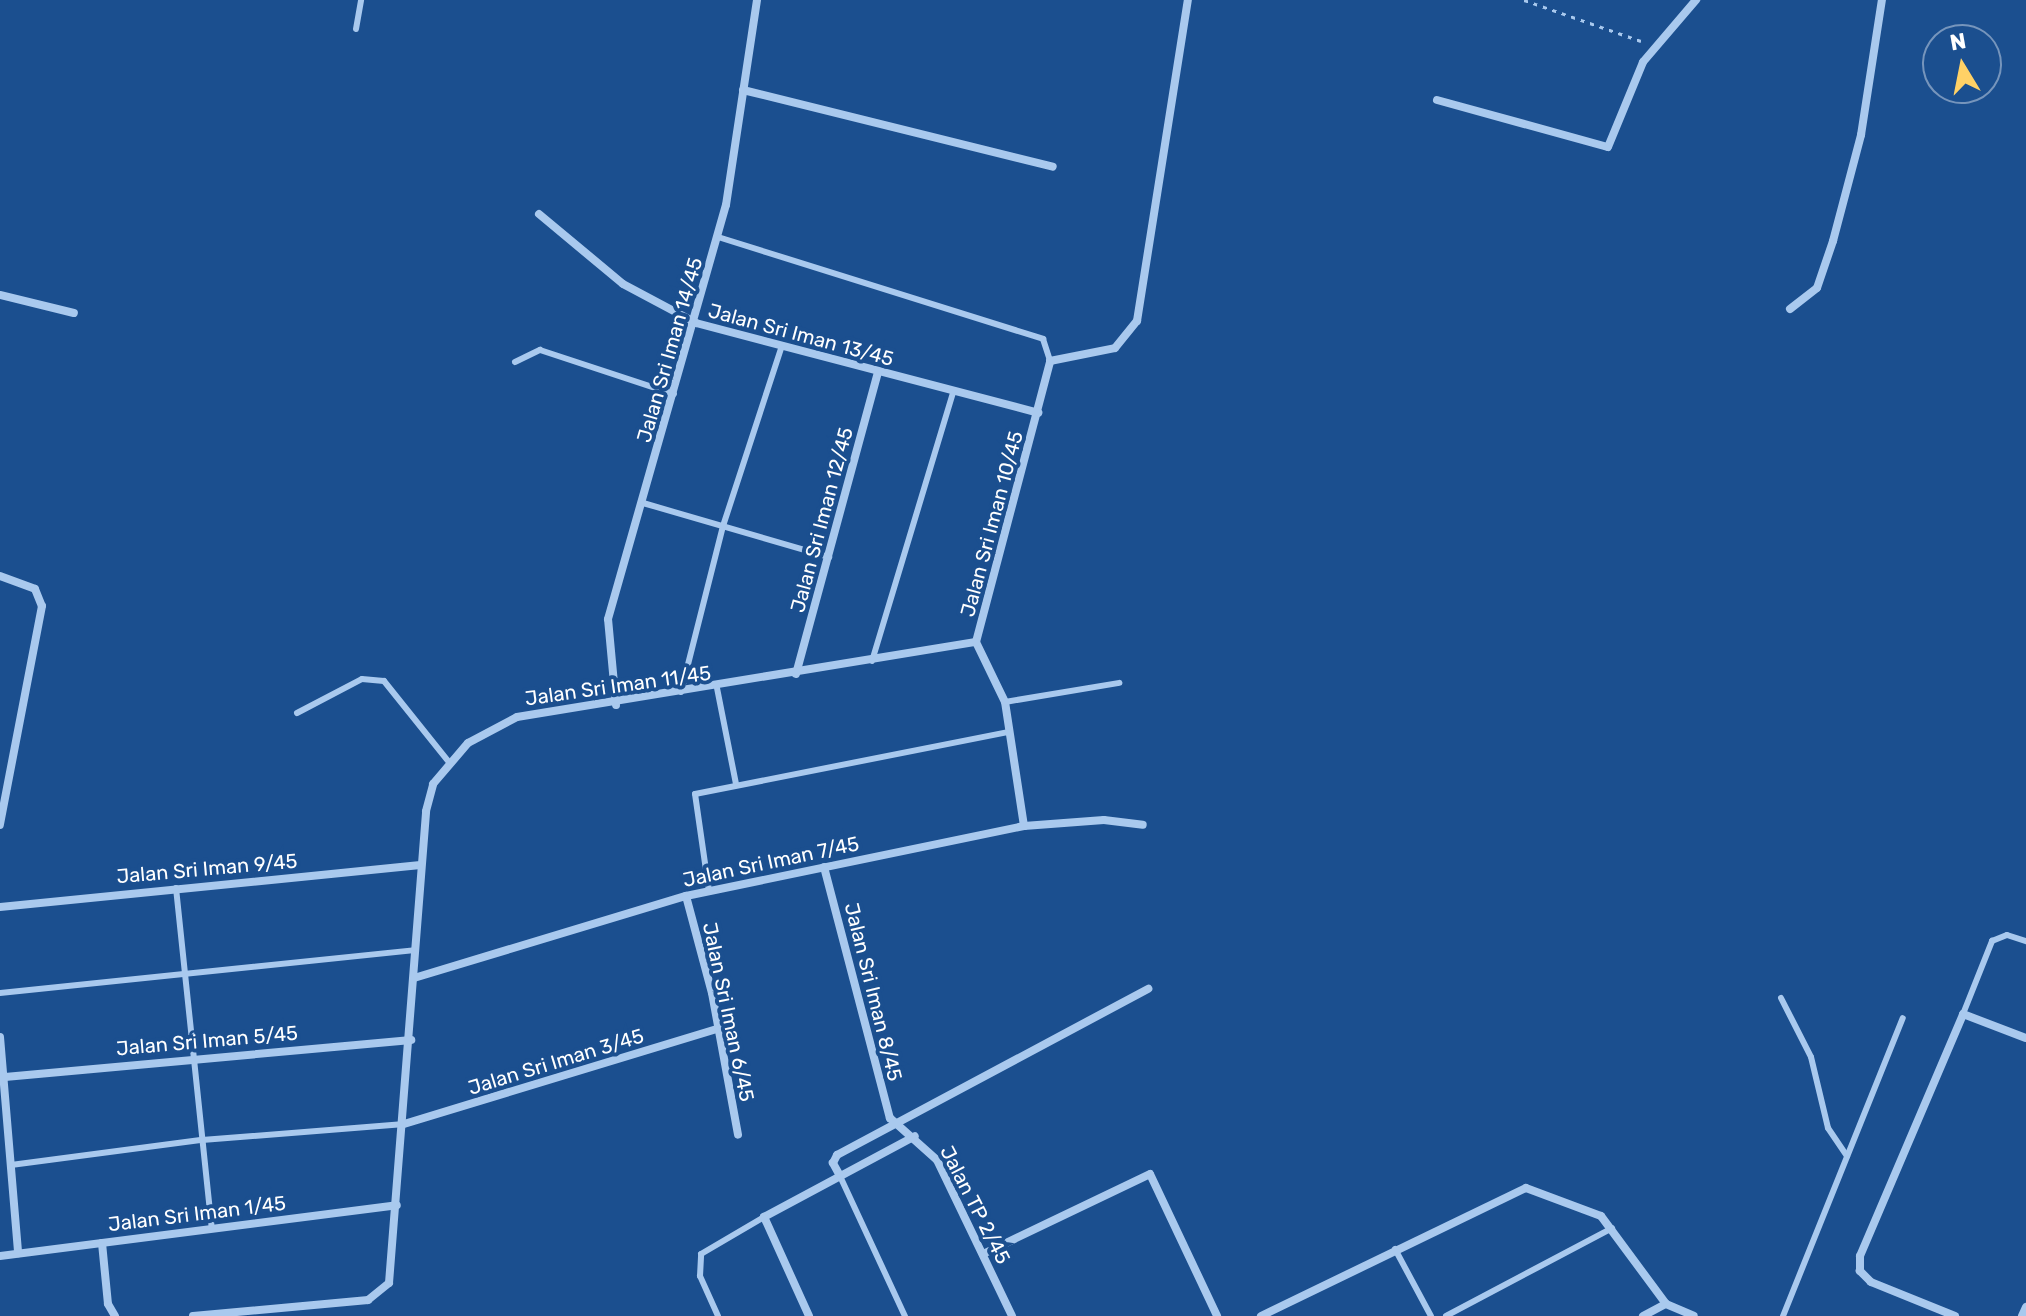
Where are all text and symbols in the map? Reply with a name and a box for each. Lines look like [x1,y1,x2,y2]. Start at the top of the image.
north arrow [1922,24,2002,104]
text: N [1948,27,1968,57]
street label: Jalan Sri Iman 14/45 [632,255,708,445]
street label: Jalan Sri Iman 13/45 [706,299,896,371]
street label: Jalan Sri Iman 12/45 [786,425,858,615]
street label: Jalan Sri Iman 10/45 [956,428,1028,620]
street label: Jalan Sri Iman 11/45 [523,661,713,711]
street label: Jalan Sri Iman 7/45 [681,832,861,892]
street label: Jalan Sri Iman 9/45 [116,849,298,889]
street label: Jalan Sri Iman 8/45 [839,900,907,1084]
street label: Jalan Sri Iman 6/45 [697,920,759,1104]
street label: Jalan Sri Iman 5/45 [115,1021,299,1061]
street label: Jalan Sri Iman 3/45 [465,1024,647,1100]
street label: Jalan TP 2/45 [935,1141,1015,1269]
street label: Jalan Sri Iman 1/45 [107,1191,287,1237]

